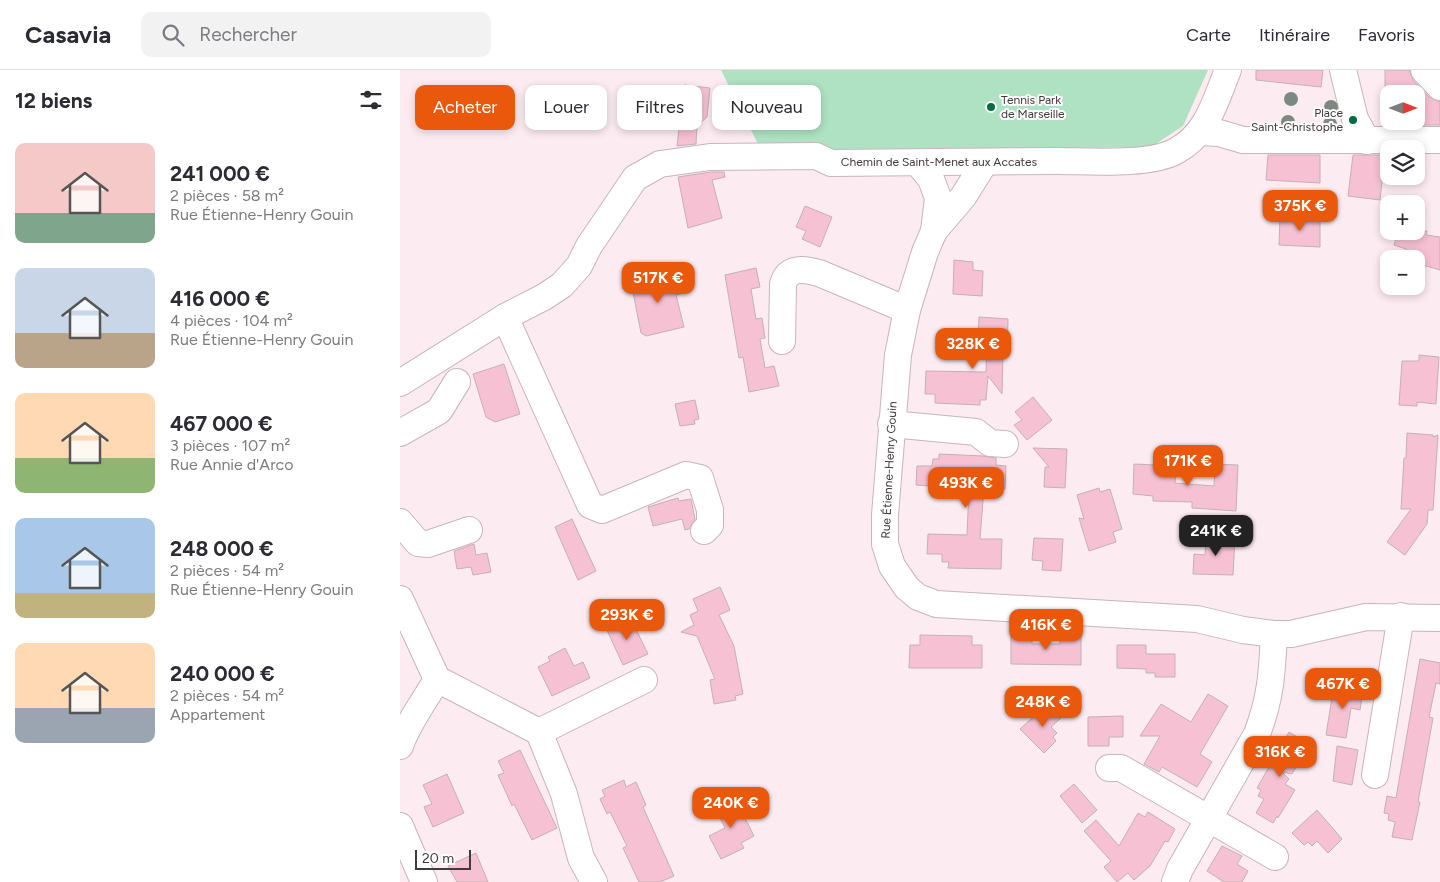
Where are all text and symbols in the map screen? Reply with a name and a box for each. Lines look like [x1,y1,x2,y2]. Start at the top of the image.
search box [141,12,491,57]
text: Casavia [25,20,111,49]
icon: search [159,21,187,49]
text: Rechercher [199,23,297,46]
text: Carte [1186,24,1231,46]
text: Itinéraire [1259,24,1330,46]
text: Favoris [1358,24,1415,46]
chip: Acheter [415,85,515,130]
chip: Louer [525,85,607,130]
chip: Filtres [617,85,702,130]
chip: Nouveau [712,85,821,130]
north arrow [1380,85,1425,130]
map controls [1380,85,1425,295]
icon: filters [357,86,385,114]
text: 12 biens [15,88,92,113]
place label: Tennis Park de Marseille [1001,93,1065,121]
marker: Tennis Park de Marseille [985,101,997,113]
place label: Place Saint-Christophe [1251,106,1343,134]
marker: Place Saint-Christophe [1347,114,1359,126]
button: layers [1380,140,1425,185]
street label: Chemin de Saint-Menet aux Accates [841,155,1038,169]
text: 241 000 € [170,161,270,186]
icon: home [55,163,115,223]
text: 2 pièces · 58 m² [170,186,284,205]
pin: 375K € [1259,190,1341,232]
button: + [1380,195,1425,240]
text: 375K € [1274,196,1326,215]
text: Rue Étienne-Henry Gouin [170,205,353,224]
button: − [1380,250,1425,295]
pin: 517K € [617,262,699,304]
text: 517K € [633,268,683,287]
text: 416 000 € [170,286,270,311]
icon: home [55,288,115,348]
text: 4 pièces · 104 m² [170,311,293,330]
pin: 328K € [932,328,1014,370]
text: Rue Étienne-Henry Gouin [170,330,353,349]
text: 328K € [946,334,1000,353]
street label: Rue Étienne-Henry Gouin [878,401,900,539]
text: 467 000 € [170,411,273,436]
icon: home [55,413,115,473]
text: 3 pièces · 107 m² [170,436,290,455]
pin: 171K € [1147,444,1229,487]
text: 171K € [1164,451,1212,470]
text: Rue Annie d'Arco [170,455,293,474]
pin: 493K € [925,466,1007,509]
text: 493K € [939,473,993,492]
pin: 241K € [1175,514,1257,557]
text: 241K € [1190,521,1242,540]
text: 248 000 € [170,536,274,561]
icon: home [55,538,115,598]
text: 2 pièces · 54 m² [170,561,284,580]
text: Rue Étienne-Henry Gouin [170,580,353,599]
pin: 293K € [586,598,668,641]
text: 293K € [600,605,654,624]
pin: 416K € [1005,608,1087,651]
text: 416K € [1020,615,1072,634]
text: 240 000 € [170,661,274,686]
icon: home [55,663,115,723]
pin: 467K € [1302,668,1384,710]
text: 467K € [1316,674,1370,693]
text: 2 pièces · 54 m² [170,686,284,705]
pin: 248K € [1002,686,1084,728]
text: 248K € [1016,692,1070,711]
text: Appartement [170,705,265,724]
pin: 316K € [1239,736,1321,778]
text: 316K € [1255,742,1305,761]
pin: 240K € [690,786,772,829]
text: 240K € [703,793,759,812]
scale bar [415,847,471,870]
text: 20 m [422,850,454,867]

